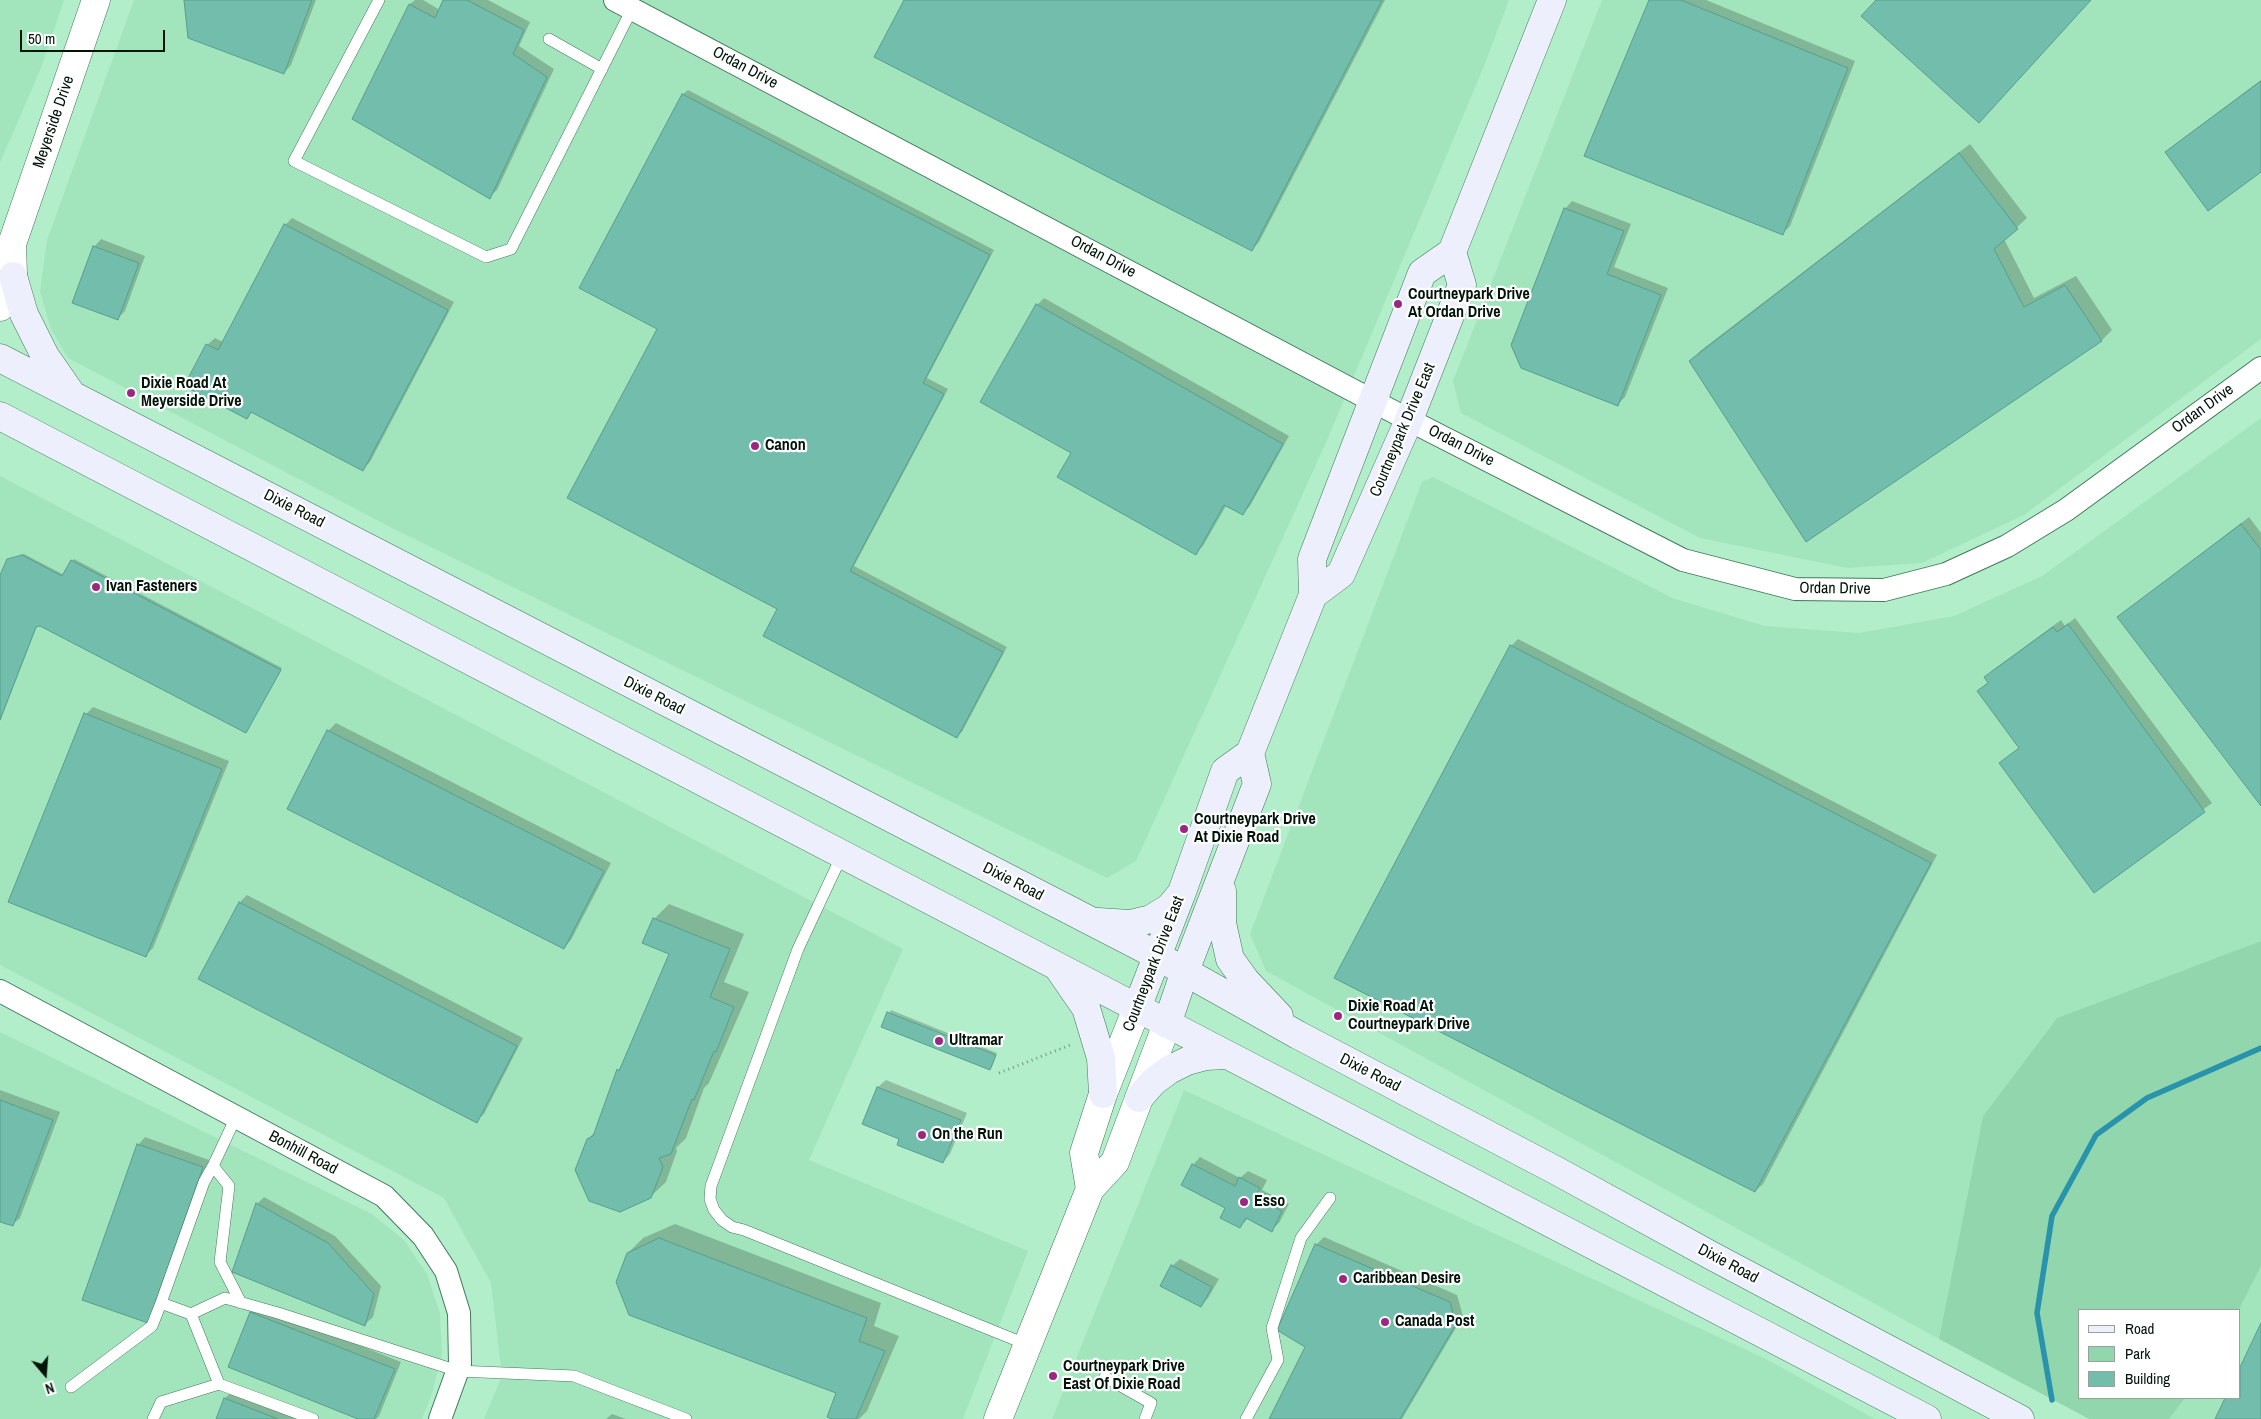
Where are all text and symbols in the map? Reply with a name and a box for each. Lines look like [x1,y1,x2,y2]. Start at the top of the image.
scale bar [22,20,168,52]
text: 50 m [28,28,55,49]
street label: Ordan Drive [709,43,781,93]
street label: Meyerside Drive [29,73,79,171]
street label: Ordan Drive [1067,232,1139,282]
place label: Courtneypark Drive At Ordan Drive [1408,285,1530,323]
marker: Courtneypark Drive At Ordan Drive [1392,298,1404,310]
street label: Courtneypark Drive East [1366,360,1440,500]
place label: Dixie Road At Meyerside Drive [141,374,242,412]
street label: Ordan Drive [2168,380,2238,438]
marker: Dixie Road At Meyerside Drive [125,387,137,399]
street label: Ordan Drive [1425,421,1497,471]
place label: Canon [765,436,806,456]
marker: Canon [749,440,761,452]
street label: Dixie Road [260,486,328,532]
place label: Ivan Fasteners [106,577,197,597]
street label: Ordan Drive [1799,579,1871,599]
marker: Ivan Fasteners [90,581,102,593]
street label: Dixie Road [620,673,688,719]
place label: Courtneypark Drive At Dixie Road [1194,810,1316,848]
marker: Courtneypark Drive At Dixie Road [1178,823,1190,835]
street label: Dixie Road [979,859,1047,905]
street label: Courtneypark Drive East [1119,894,1189,1034]
place label: Dixie Road At Courtneypark Drive [1348,997,1470,1035]
marker: Dixie Road At Courtneypark Drive [1332,1010,1344,1022]
place label: Ultramar [949,1031,1003,1051]
marker: Ultramar [933,1035,945,1047]
street label: Dixie Road [1336,1050,1404,1096]
place label: On the Run [932,1125,1003,1145]
street label: Bonhill Road [265,1127,341,1179]
marker: On the Run [916,1129,928,1141]
place label: Esso [1254,1192,1285,1212]
marker: Esso [1238,1196,1250,1208]
street label: Dixie Road [1695,1240,1761,1288]
place label: Caribbean Desire [1353,1269,1461,1289]
marker: Caribbean Desire [1337,1273,1349,1285]
legend [2078,1309,2241,1399]
place label: Canada Post [1395,1312,1474,1332]
marker: Canada Post [1379,1316,1391,1328]
text: Road [2125,1318,2154,1339]
text: Park [2125,1343,2150,1364]
north arrow [20,1349,70,1399]
place label: Courtneypark Drive East Of Dixie Road [1063,1357,1185,1395]
text: Building [2125,1368,2170,1389]
marker: Courtneypark Drive East Of Dixie Road [1047,1370,1059,1382]
text: N [43,1378,56,1398]

